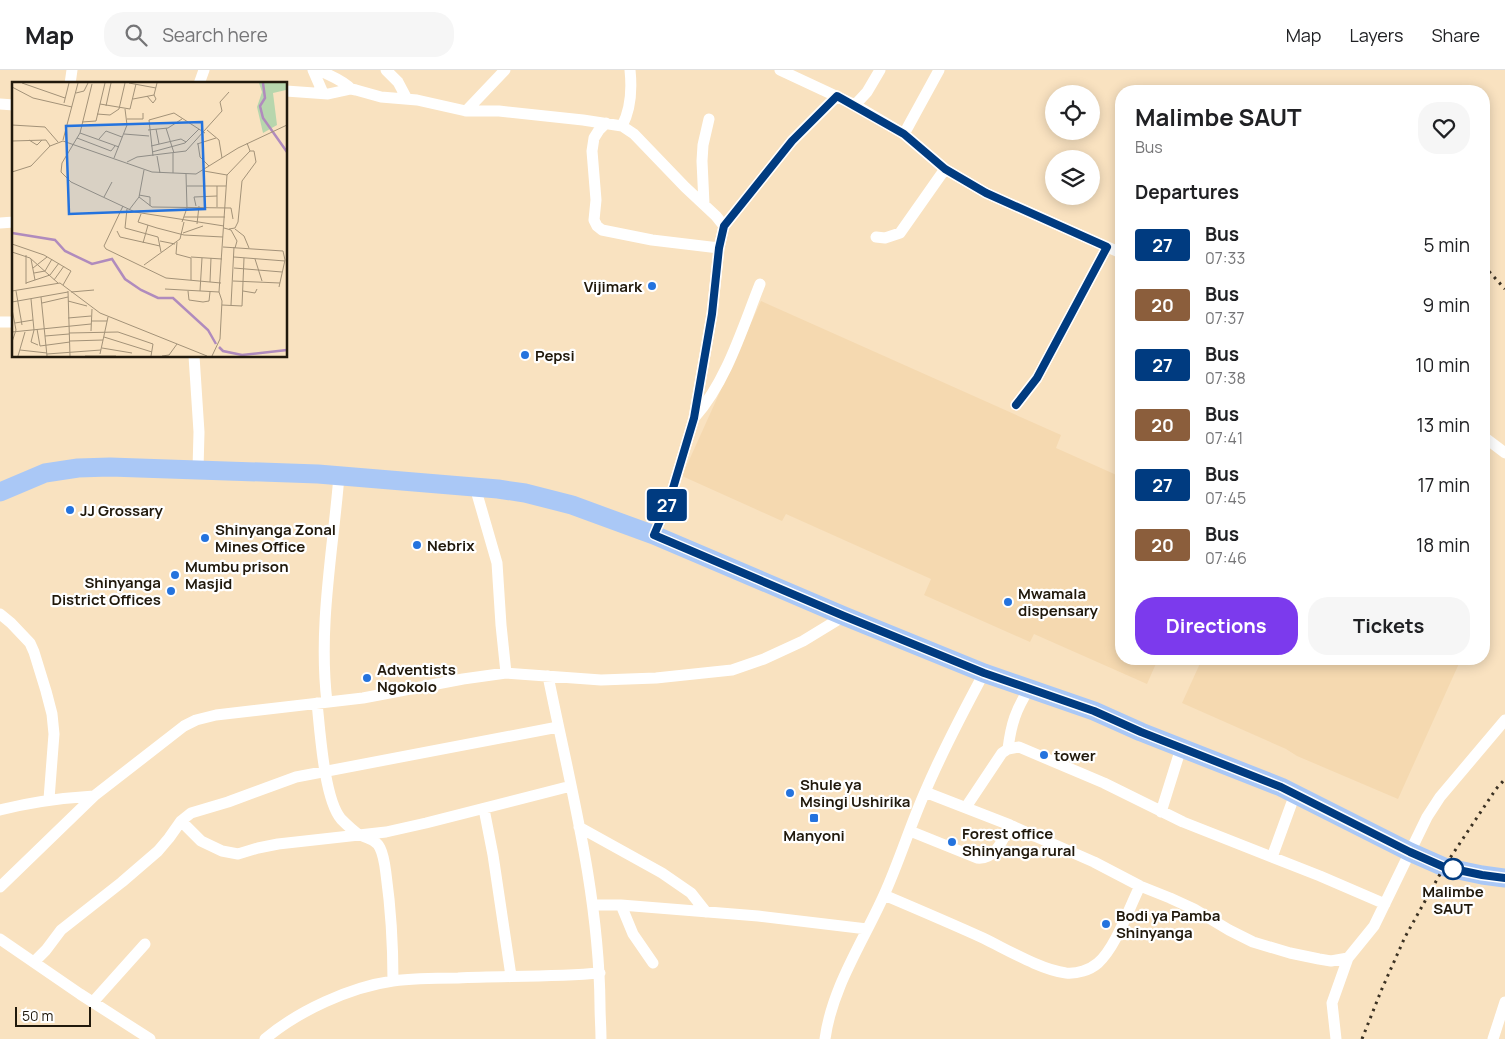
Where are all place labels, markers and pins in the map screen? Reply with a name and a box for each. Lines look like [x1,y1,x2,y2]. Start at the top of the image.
place label: Vijimark [584,276,643,297]
marker: Vijimark [646,280,658,292]
place label: Pepsi [535,345,575,366]
marker: Pepsi [519,349,531,361]
place label: JJ Grossary [80,500,164,521]
marker: JJ Grossary [64,504,76,516]
place label: Shinyanga Zonal Mines Office [215,519,336,557]
marker: Shinyanga Zonal Mines Office [199,532,211,544]
place label: Nebrix [427,535,475,556]
marker: Nebrix [411,539,423,551]
place label: Mumbu prison Masjid [185,556,289,594]
marker: Mumbu prison Masjid [169,569,181,581]
place label: Shinyanga District Offices [51,572,161,610]
place label: Mwamala dispensary [1018,583,1099,621]
marker: Shinyanga District Offices [165,585,177,597]
marker: Mwamala dispensary [1002,596,1014,608]
place label: Adventists Ngokolo [377,659,456,697]
marker: Adventists Ngokolo [361,672,373,684]
place label: tower [1054,745,1096,766]
marker: tower [1038,749,1050,761]
place label: Shule ya Msingi Ushirika [800,774,910,812]
marker: Shule ya Msingi Ushirika [784,787,796,799]
marker: Manyoni [808,812,820,824]
place label: Forest office Shinyanga rural [962,823,1076,861]
place label: Manyoni [783,825,845,846]
marker: Forest office Shinyanga rural [946,836,958,848]
marker: Malimbe SAUT [1442,858,1464,880]
place label: Malimbe SAUT [1422,881,1484,919]
place label: Bodi ya Pamba Shinyanga [1116,905,1220,943]
marker: Bodi ya Pamba Shinyanga [1100,918,1112,930]

